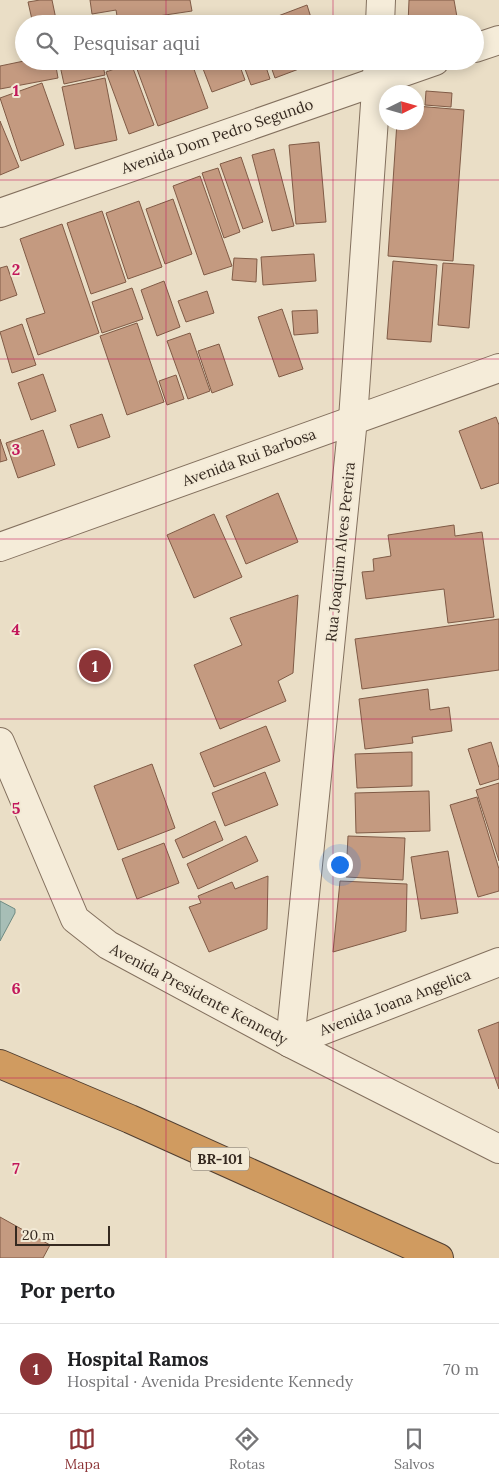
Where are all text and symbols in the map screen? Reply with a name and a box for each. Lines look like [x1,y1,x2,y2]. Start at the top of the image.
search box [15,15,484,70]
icon: search [33,29,61,57]
text: Pesquisar aqui [73,31,200,55]
text: 1 [13,80,19,100]
north arrow [379,85,424,130]
street label: Avenida Dom Pedro Segundo [118,94,316,178]
text: 2 [12,259,20,279]
street label: Avenida Rui Barbosa [179,424,319,490]
text: 3 [12,439,21,459]
street label: Rua Joaquim Alves Pereira [321,461,359,643]
text: 4 [12,619,21,639]
pin: 1 [79,647,111,685]
text: 5 [12,798,21,818]
your location [327,852,353,878]
street label: Avenida Presidente Kennedy [106,939,291,1049]
street label: Avenida Joana Angelica [316,964,473,1040]
text: 6 [11,978,21,998]
road number: BR-101 [191,1148,249,1170]
text: 7 [12,1158,20,1178]
scale bar [15,1223,110,1246]
text: 20 m [22,1226,54,1244]
text: Por perto [20,1277,115,1304]
text: Hospital Ramos [67,1347,209,1371]
text: 1 [33,1359,39,1379]
text: 70 m [443,1359,479,1379]
text: Hospital · Avenida Presidente Kennedy [67,1371,353,1391]
tab: Mapa [64,1425,100,1473]
tab: Rotas [229,1425,265,1473]
tab: Salvos [394,1425,435,1473]

